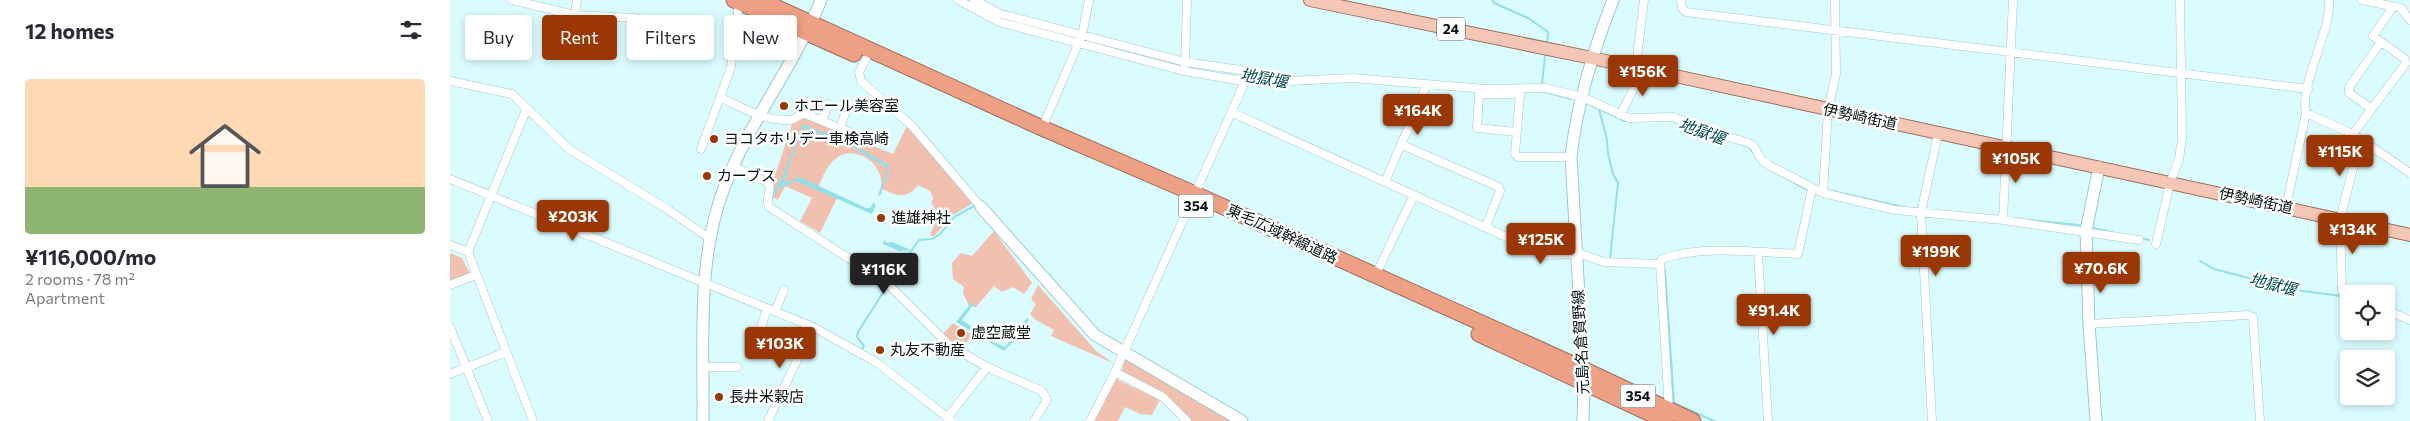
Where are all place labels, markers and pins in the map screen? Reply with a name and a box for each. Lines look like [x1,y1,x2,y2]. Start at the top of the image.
pin: ¥156K [1608,54,1678,97]
pin: ¥164K [1383,94,1453,136]
place label: ホエール美容室 [794,96,899,114]
marker: ホエール美容室 [778,100,790,112]
place label: ヨコタホリデー車検高崎 [724,129,889,147]
marker: ヨコタホリデー車検高崎 [708,133,720,145]
pin: ¥115K [2305,134,2375,177]
pin: ¥105K [1981,142,2051,184]
place label: カーブス [717,166,776,184]
marker: カーブス [701,170,713,182]
pin: ¥203K [538,200,608,242]
place label: 進雄神社 [891,208,951,226]
marker: 進雄神社 [875,212,887,224]
pin: ¥134K [2318,212,2388,255]
pin: ¥125K [1506,222,1576,265]
pin: ¥199K [1901,234,1971,277]
pin: ¥116K [849,252,919,295]
pin: ¥70.6K [2060,252,2142,294]
pin: ¥91.4K [1733,294,1815,336]
place label: 虚空蔵堂 [971,323,1031,341]
pin: ¥103K [745,326,815,369]
marker: 虚空蔵堂 [955,327,967,339]
place label: 丸友不動産 [890,340,965,358]
marker: 丸友不動産 [874,344,886,356]
place label: 長井米穀店 [729,387,804,405]
marker: 長井米穀店 [713,391,725,403]

